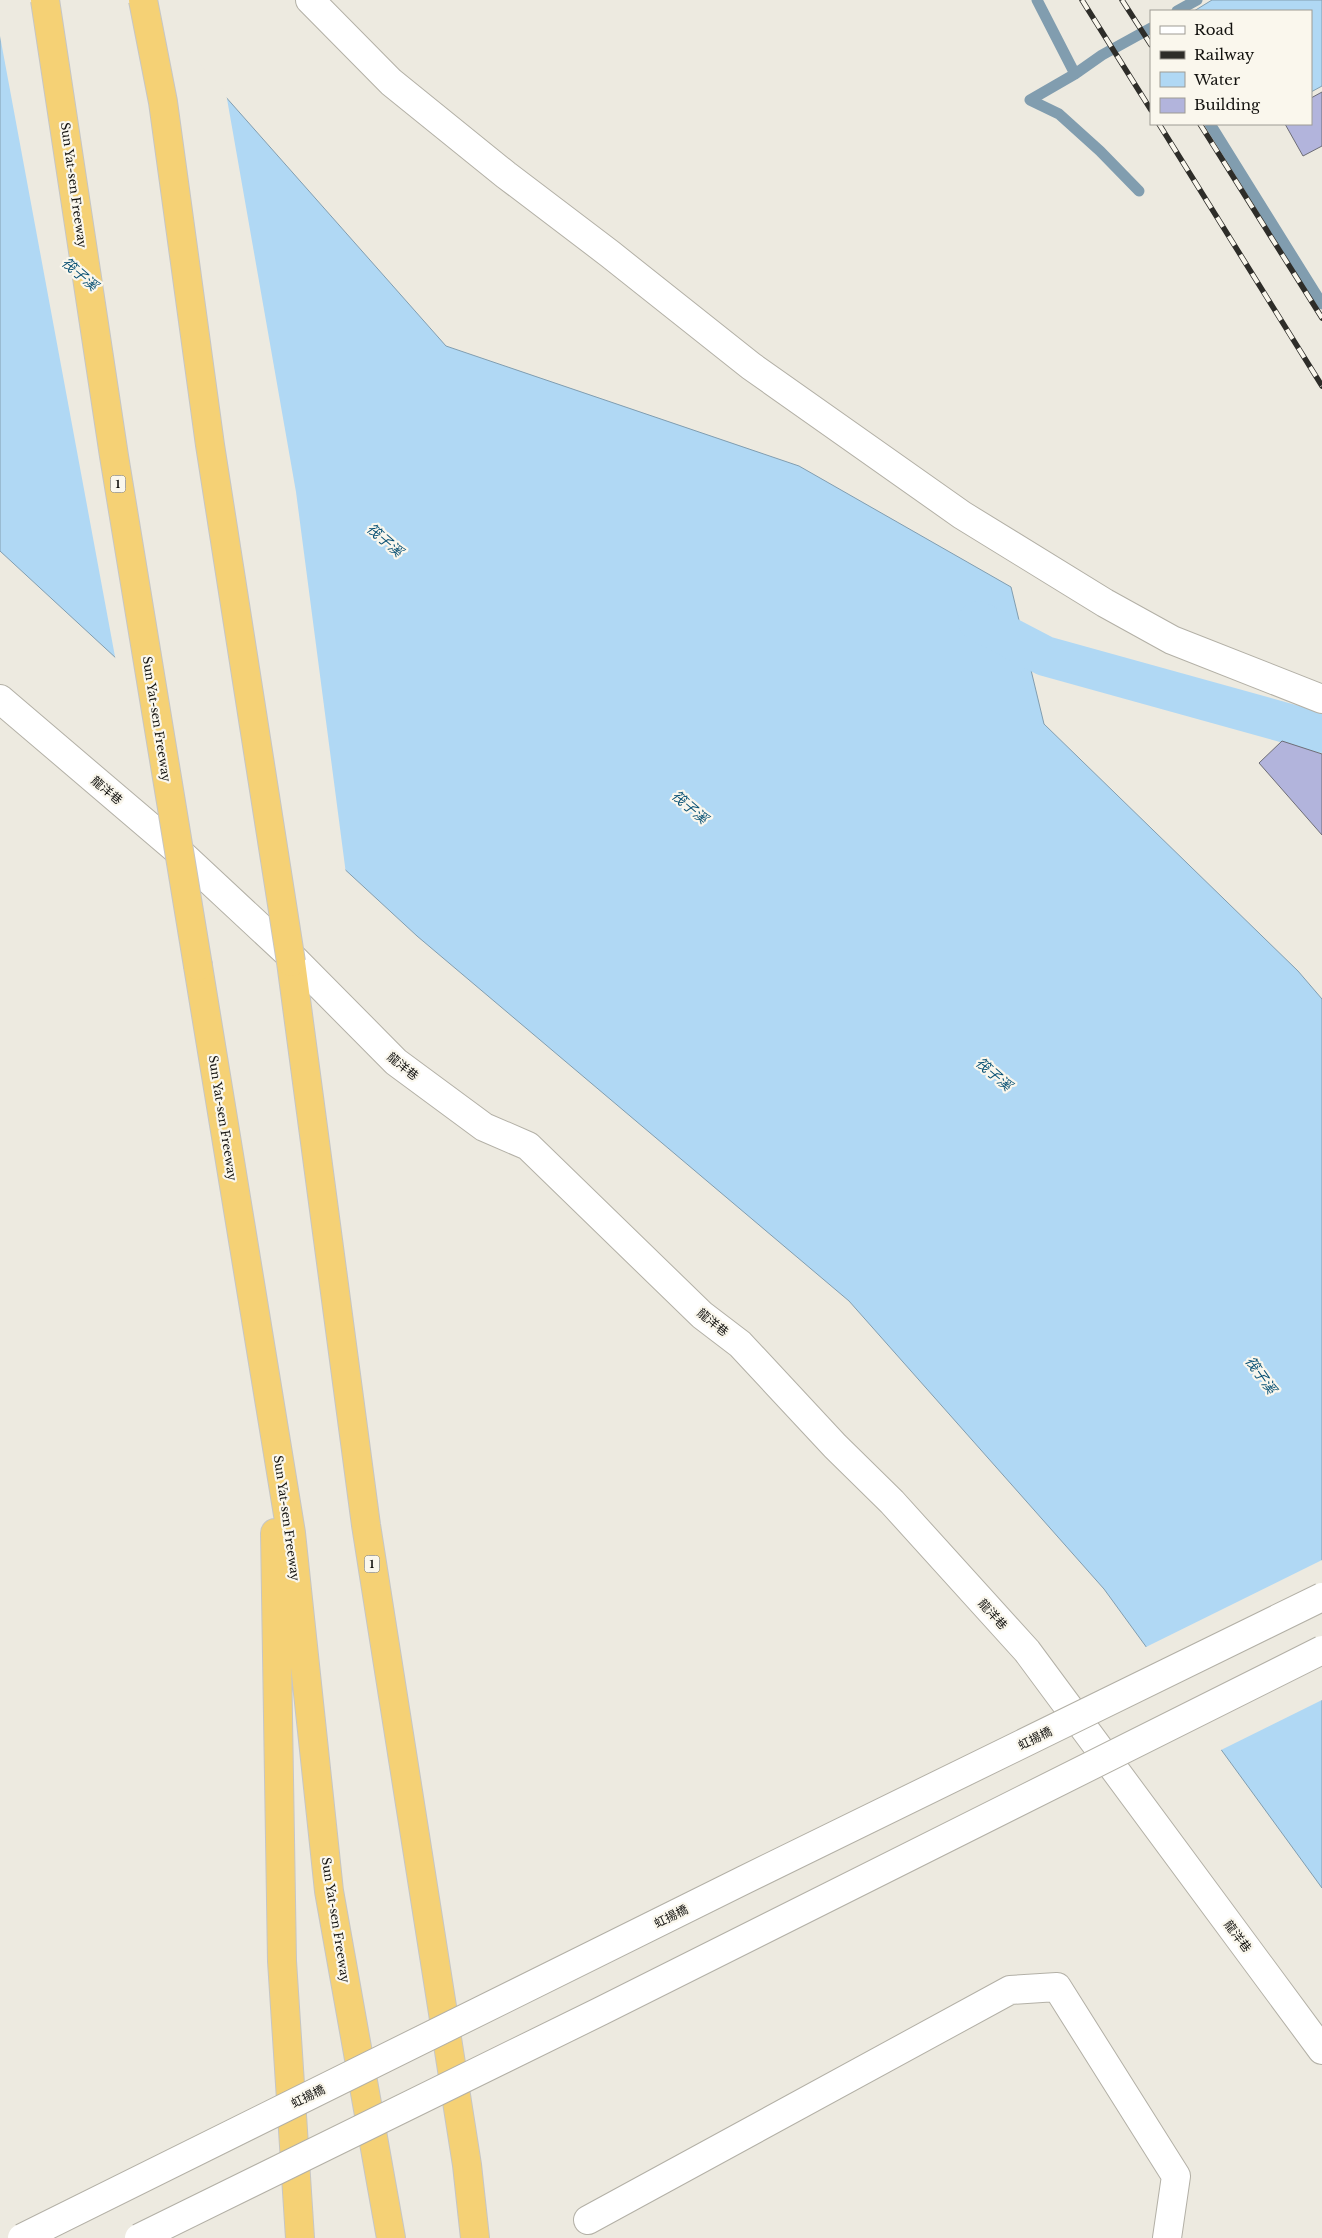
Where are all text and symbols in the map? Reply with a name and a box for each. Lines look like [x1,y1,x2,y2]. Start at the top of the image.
legend [1150,10,1312,125]
text: Road [1194,20,1234,39]
text: Railway [1194,45,1255,64]
text: Water [1193,70,1241,89]
text: Building [1194,95,1261,114]
street label: Sun Yat-sen Freeway [58,121,90,249]
water label: 筏子溪 [58,253,103,296]
road number: 1 [110,476,126,492]
water label: 筏子溪 [363,519,408,562]
street label: Sun Yat-sen Freeway [140,655,174,783]
street label: 龍洋巷 [88,773,126,807]
water label: 筏子溪 [668,786,713,829]
street label: 龍洋巷 [384,1049,422,1083]
water label: 筏子溪 [972,1053,1017,1096]
street label: Sun Yat-sen Freeway [206,1054,240,1182]
street label: 龍洋巷 [694,1305,732,1339]
water label: 筏子溪 [1242,1353,1282,1399]
street label: Sun Yat-sen Freeway [271,1454,303,1582]
road number: 1 [364,1556,380,1572]
street label: 龍洋巷 [975,1596,1011,1632]
street label: 虹揚橋 [1016,1723,1054,1753]
street label: Sun Yat-sen Freeway [319,1856,353,1984]
street label: 虹揚橋 [652,1901,690,1931]
street label: 龍洋巷 [1221,1917,1255,1955]
street label: 虹揚橋 [289,2081,327,2111]

